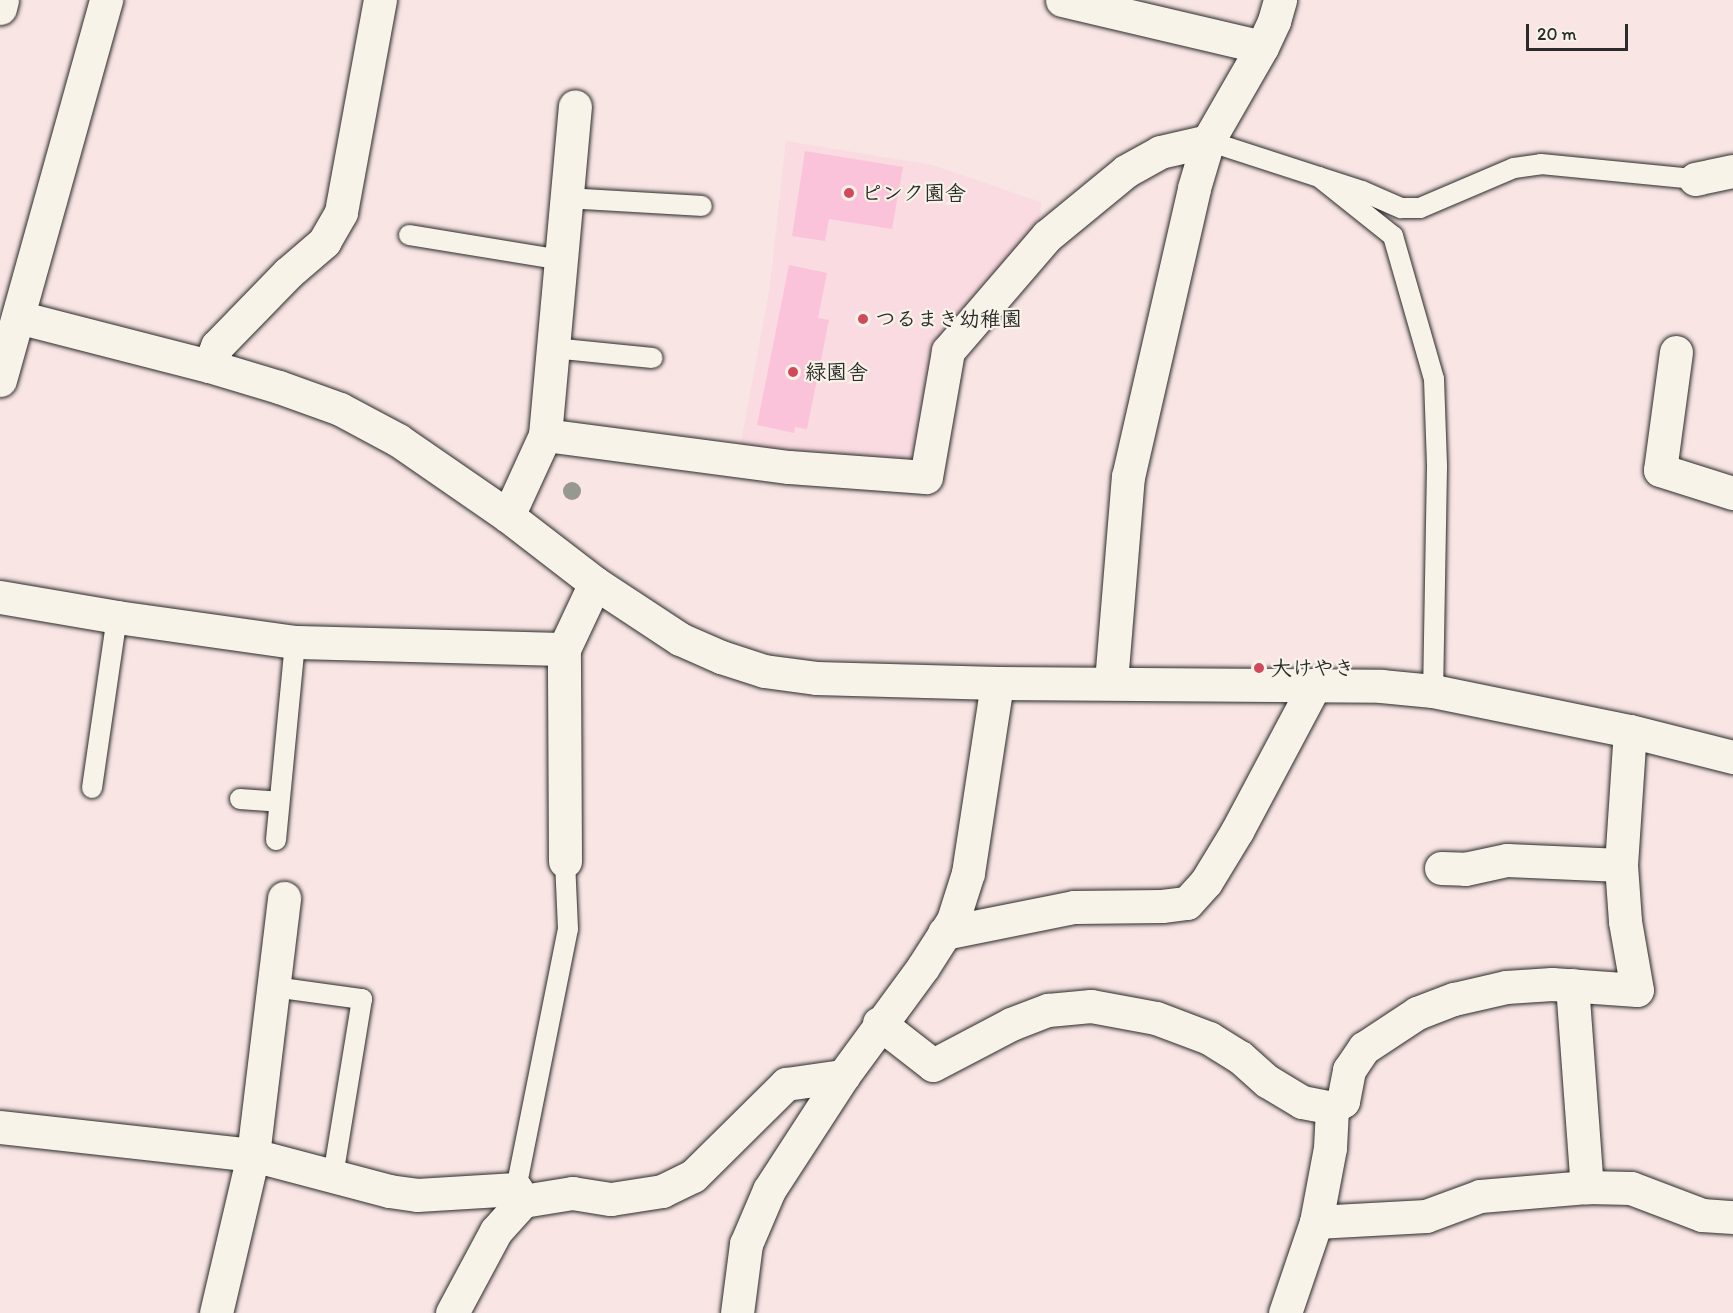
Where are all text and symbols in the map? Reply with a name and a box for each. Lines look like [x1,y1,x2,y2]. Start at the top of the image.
scale bar [1529,12,1631,50]
text: 20 m [1537,23,1577,45]
place label: ピンク園舎 [861,180,966,206]
marker: ピンク園舎 [842,186,856,200]
place label: つるまき幼稚園 [875,306,1022,332]
marker: つるまき幼稚園 [856,312,870,326]
place label: 緑園舎 [805,359,868,385]
marker: 緑園舎 [786,365,800,379]
place label: 大けやき [1271,655,1355,681]
marker: 大けやき [1252,661,1266,675]

